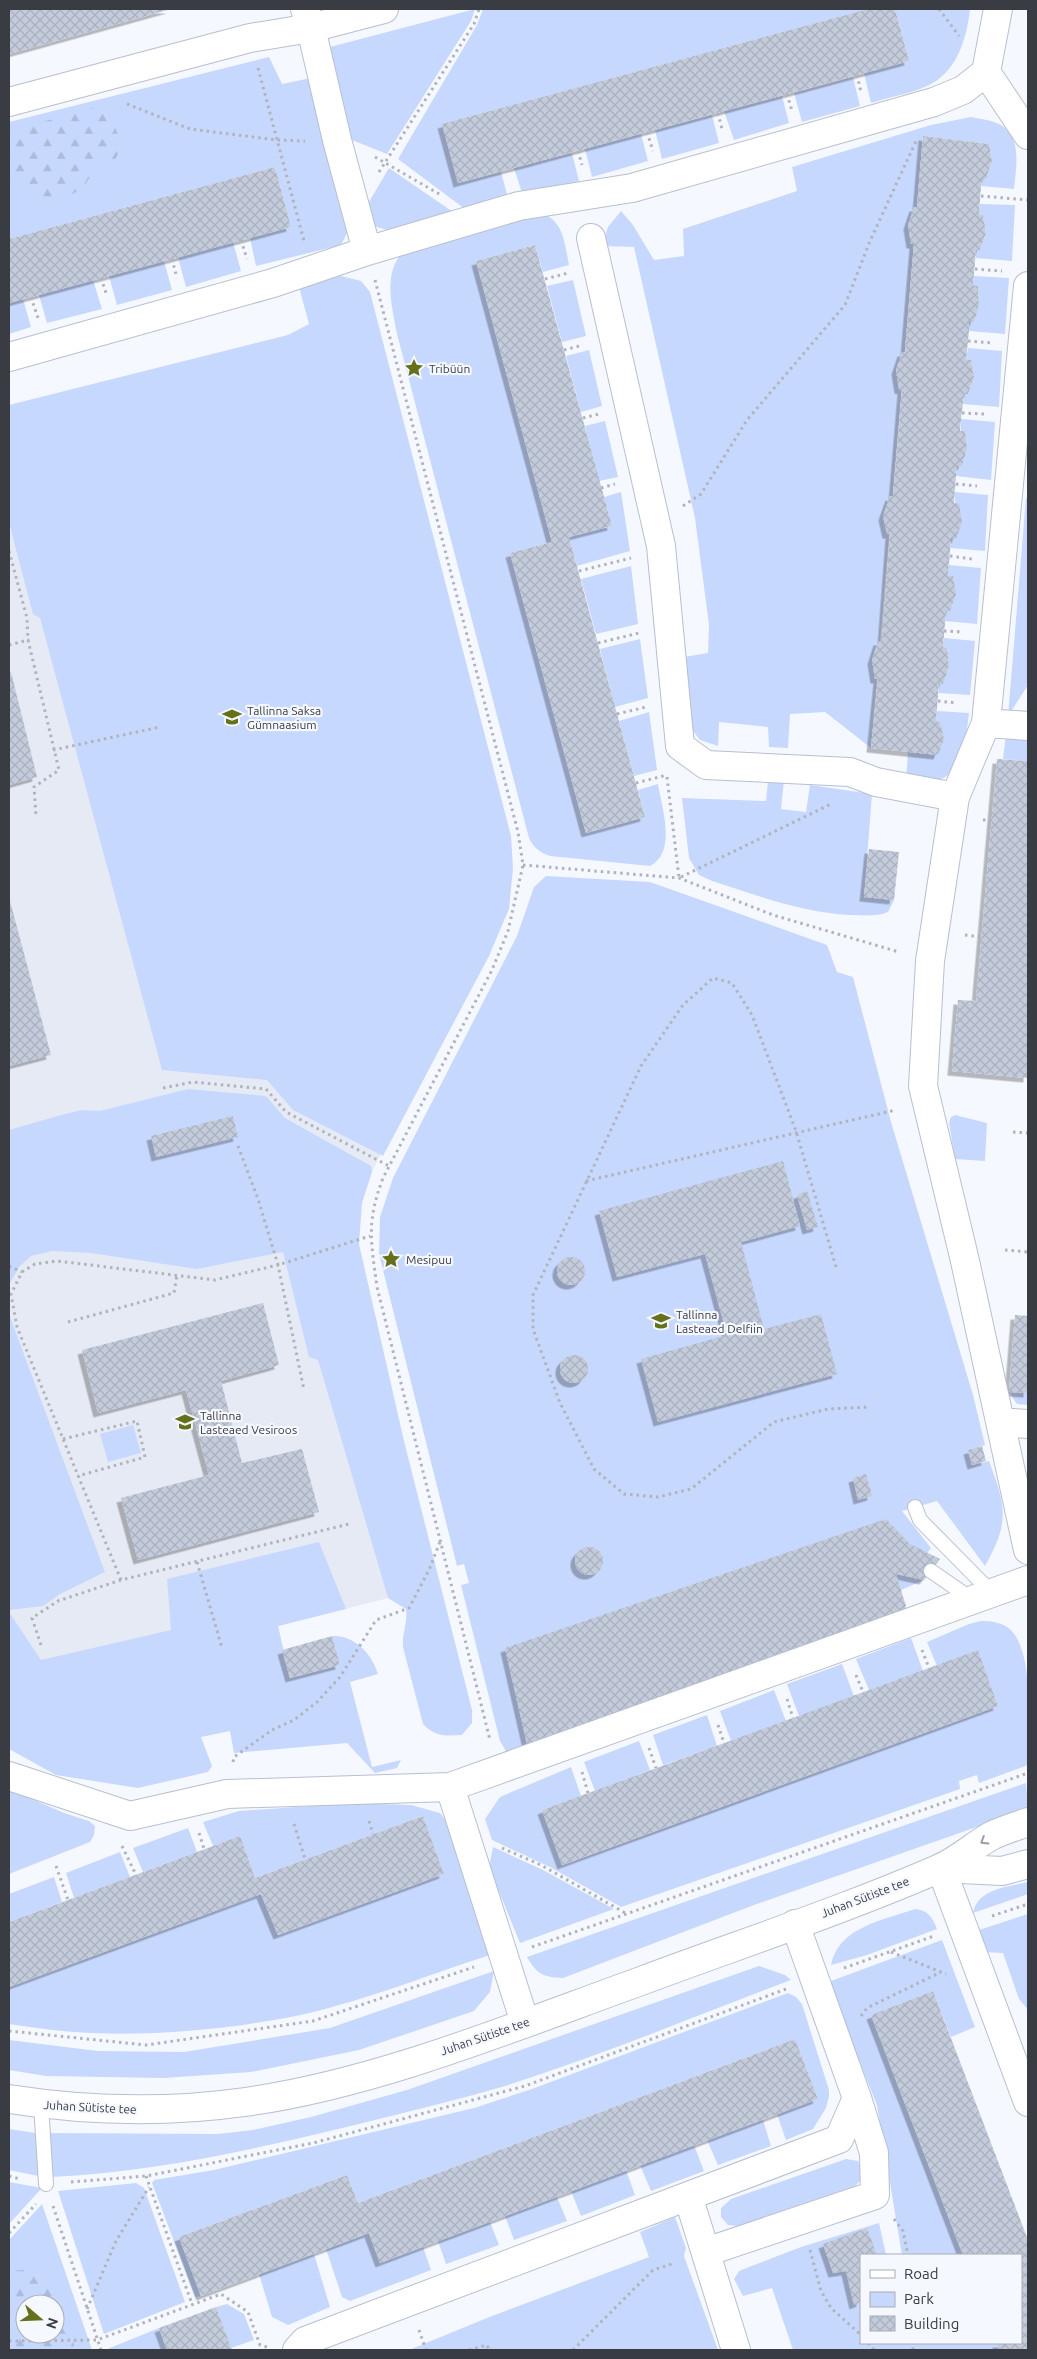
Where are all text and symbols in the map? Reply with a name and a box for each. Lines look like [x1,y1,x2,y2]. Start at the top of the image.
place icon: Tribüün [403,357,425,379]
place label: Tribüün [429,362,470,375]
place label: Tallinna Saksa Gümnaasium [247,704,321,731]
school or university icon: Tallinna Saksa Gümnaasium [221,706,243,728]
place icon: Mesipuu [380,1248,402,1270]
place label: Mesipuu [406,1253,452,1266]
place label: Tallinna Lasteaed Delfiin [676,1308,763,1335]
school or university icon: Tallinna Lasteaed Delfiin [650,1310,672,1332]
place label: Tallinna Lasteaed Vesiroos [200,1409,297,1436]
school or university icon: Tallinna Lasteaed Vesiroos [174,1411,196,1433]
one-way arrow [980,1835,989,1845]
street label: Juhan Sütiste tee [819,1874,911,1920]
street label: Juhan Sütiste tee [439,2015,531,2057]
street label: Juhan Sütiste tee [43,2098,137,2116]
legend [860,2254,1022,2344]
text: Road [904,2265,939,2282]
text: Park [904,2290,934,2307]
north arrow [15,2294,65,2344]
text: Building [904,2315,959,2332]
text: N [43,2316,62,2331]

